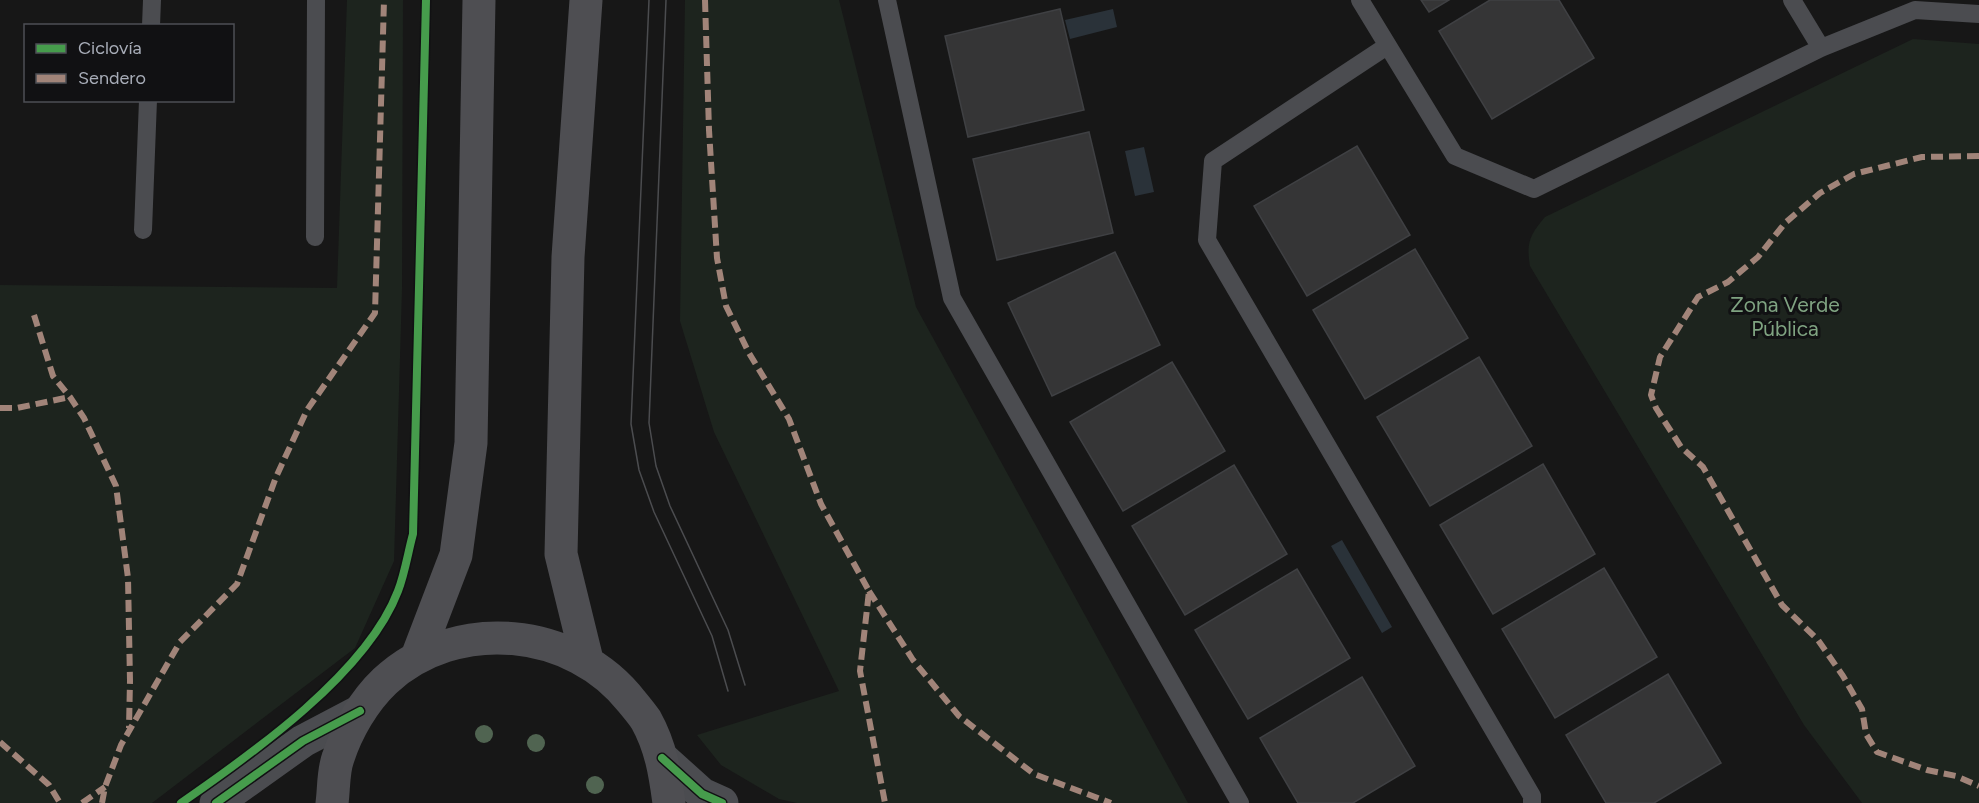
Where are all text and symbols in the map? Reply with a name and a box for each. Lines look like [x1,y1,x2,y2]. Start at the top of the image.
legend [24,24,234,102]
text: Ciclovía [78,37,142,59]
text: Sendero [78,67,146,89]
park label: Zona Verde Pública [1730,292,1840,341]

